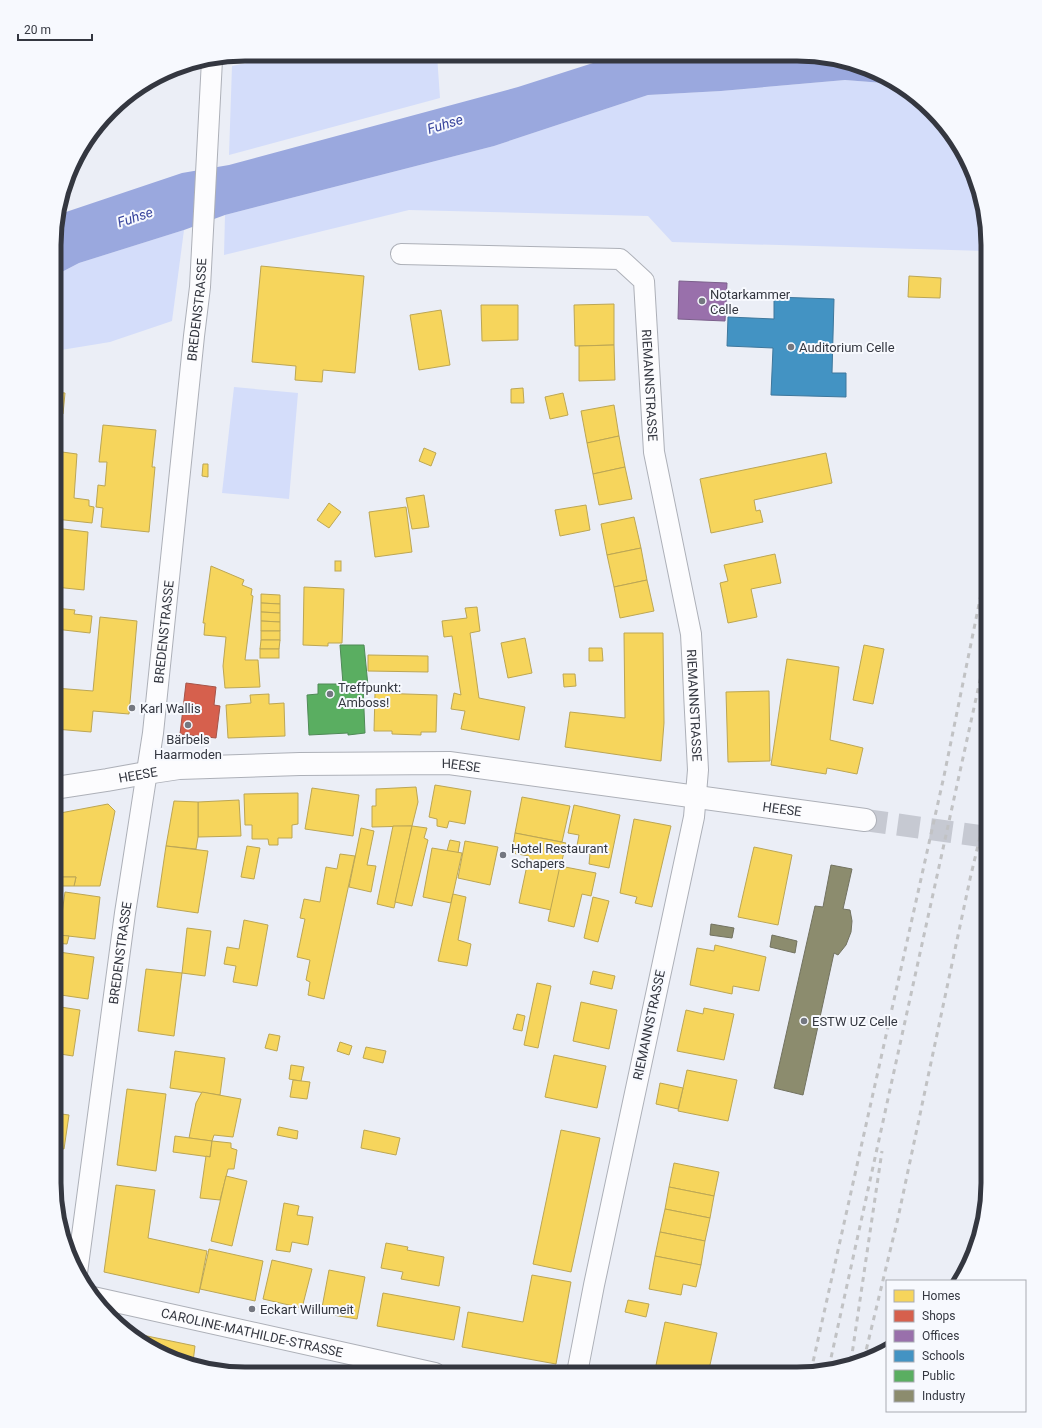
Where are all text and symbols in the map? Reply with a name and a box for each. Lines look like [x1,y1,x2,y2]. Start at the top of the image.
scale bar [18,16,92,42]
text: 20 m [24,23,51,37]
water label: Fuhse [425,111,465,137]
water label: Fuhse [115,204,155,230]
street label: BREDENSTRASSE [184,258,209,362]
place label: Notarkammer Celle [710,287,791,317]
marker: Notarkammer Celle [697,296,707,306]
street label: RIEMANNSTRASSE [639,329,661,442]
place label: Auditorium Celle [799,340,895,355]
marker: Auditorium Celle [786,342,796,352]
street label: BREDENSTRASSE [151,580,176,684]
street label: RIEMANNSTRASSE [684,649,705,762]
place label: Treffpunkt: Amboss! [338,680,401,710]
marker: Treffpunkt: Amboss! [325,689,335,699]
place label: Karl Wallis [140,701,201,716]
marker: Karl Wallis [127,703,137,713]
marker: Bärbels Haarmoden [183,720,193,730]
place label: Bärbels Haarmoden [154,732,222,762]
street label: HEESE [442,755,482,775]
street label: HEESE [117,764,158,785]
street label: HEESE [762,799,803,819]
place label: Hotel Restaurant Schapers [511,841,608,871]
marker: Hotel Restaurant Schapers [498,850,508,860]
street label: BREDENSTRASSE [105,900,134,1005]
street label: RIEMANNSTRASSE [630,969,668,1081]
place label: ESTW UZ Celle [812,1014,898,1029]
marker: ESTW UZ Celle [799,1016,809,1026]
legend [886,1280,1026,1412]
text: Homes [922,1289,960,1303]
place label: Eckart Willumeit [260,1302,354,1317]
marker: Eckart Willumeit [247,1304,257,1314]
street label: CAROLINE-MATHILDE-STRASSE [160,1305,344,1360]
text: Shops [922,1309,956,1323]
text: Offices [922,1329,959,1343]
text: Schools [922,1349,965,1363]
text: Public [922,1369,955,1383]
text: Industry [922,1389,966,1403]

